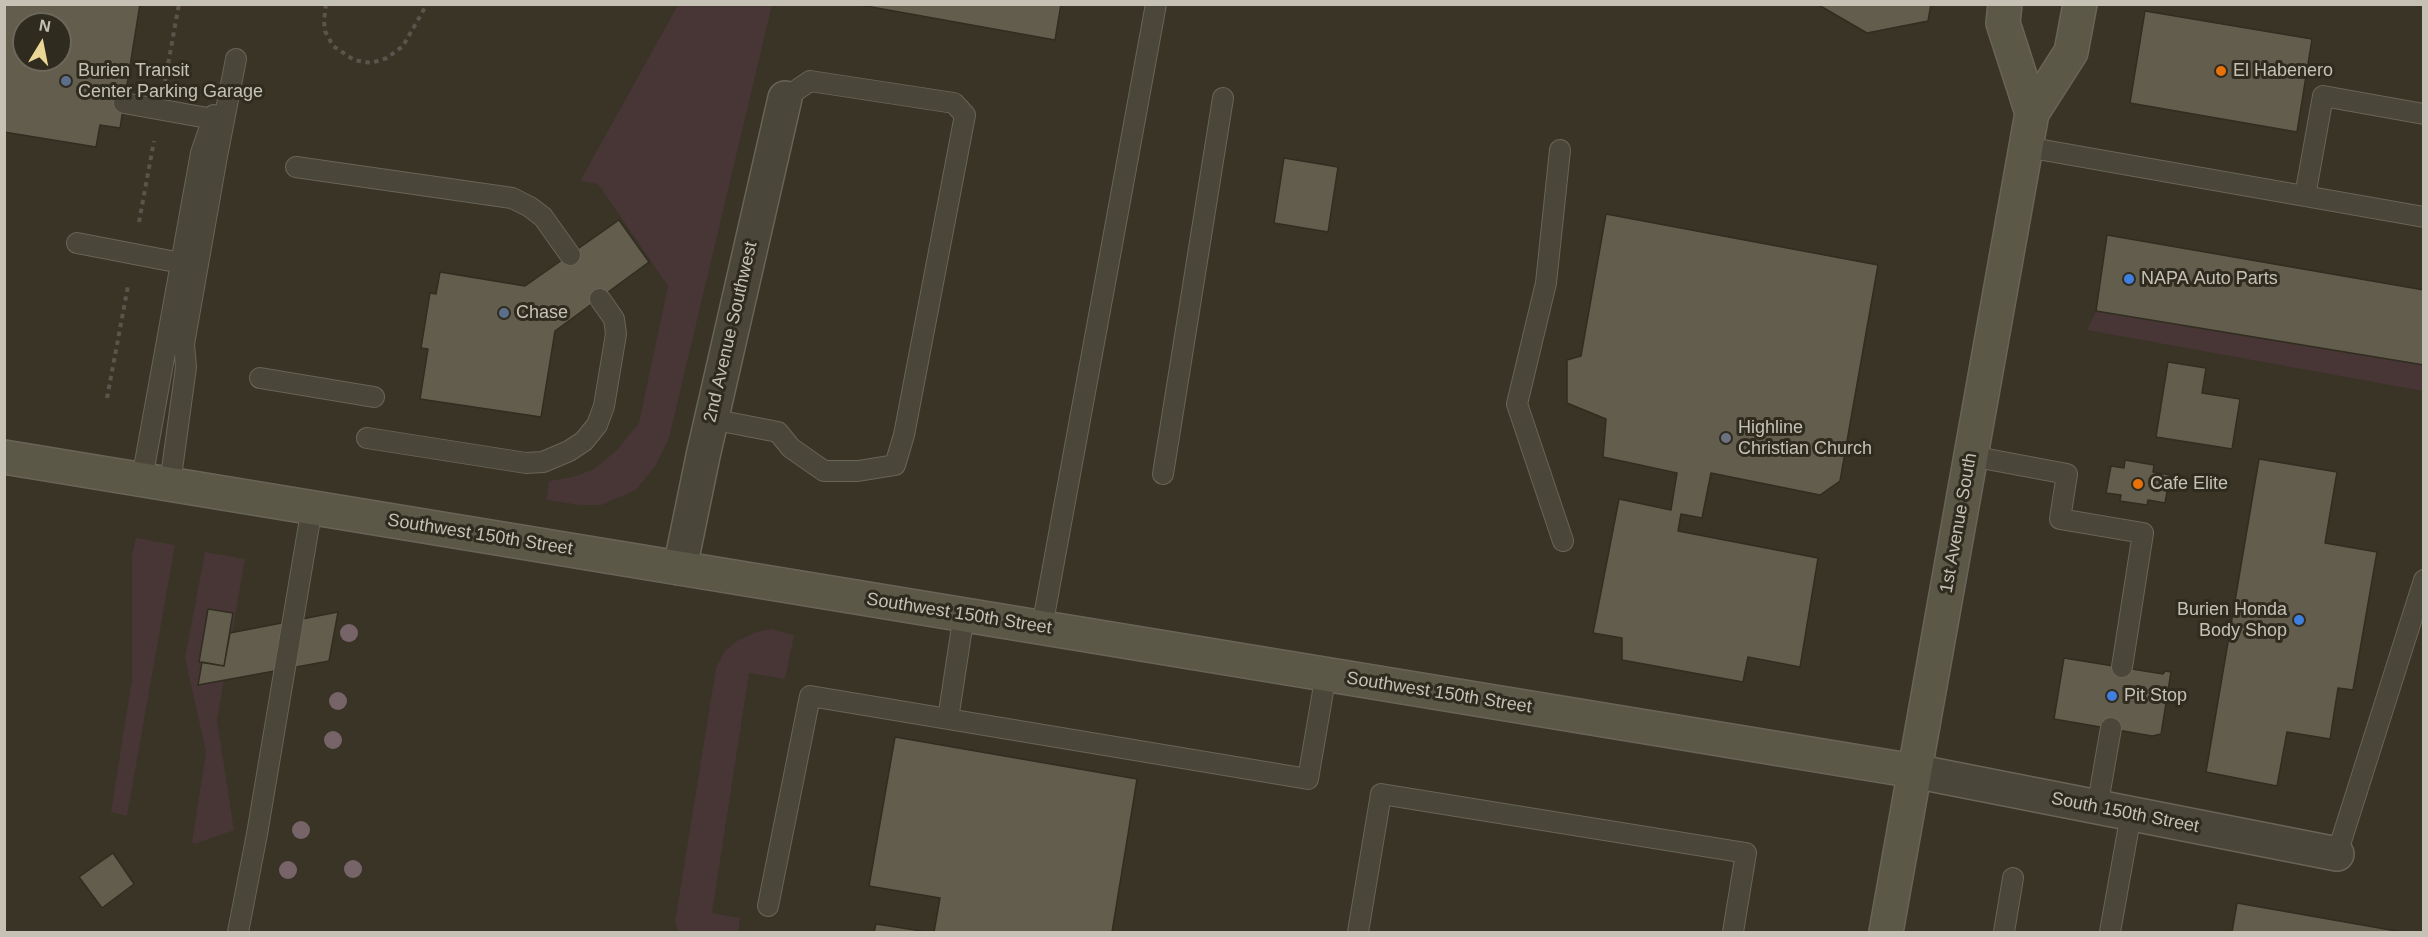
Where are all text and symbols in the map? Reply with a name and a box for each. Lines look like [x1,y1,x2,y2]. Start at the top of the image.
north arrow [12,12,72,72]
text: N [38,16,52,35]
place label: Burien Transit Center Parking Garage [78,60,263,103]
place label: El Habenero [2233,60,2333,82]
marker: El Habenero [2214,64,2228,78]
marker: Burien Transit Center Parking Garage [59,74,73,88]
street label: 2nd Avenue Southwest [700,240,762,424]
place label: NAPA Auto Parts [2141,268,2278,290]
marker: NAPA Auto Parts [2122,272,2136,286]
place label: Chase [516,302,568,324]
marker: Chase [497,306,511,320]
place label: Highline Christian Church [1738,417,1872,460]
marker: Highline Christian Church [1719,431,1733,445]
street label: 1st Avenue South [1936,451,1982,595]
place label: Cafe Elite [2150,473,2228,495]
marker: Cafe Elite [2131,477,2145,491]
street label: Southwest 150th Street [386,510,574,560]
street label: Southwest 150th Street [865,589,1053,639]
place label: Burien Honda Body Shop [2177,599,2287,642]
marker: Burien Honda Body Shop [2292,613,2306,627]
street label: Southwest 150th Street [1345,668,1533,718]
place label: Pit Stop [2124,685,2187,707]
marker: Pit Stop [2105,689,2119,703]
street label: South 150th Street [2049,788,2201,838]

